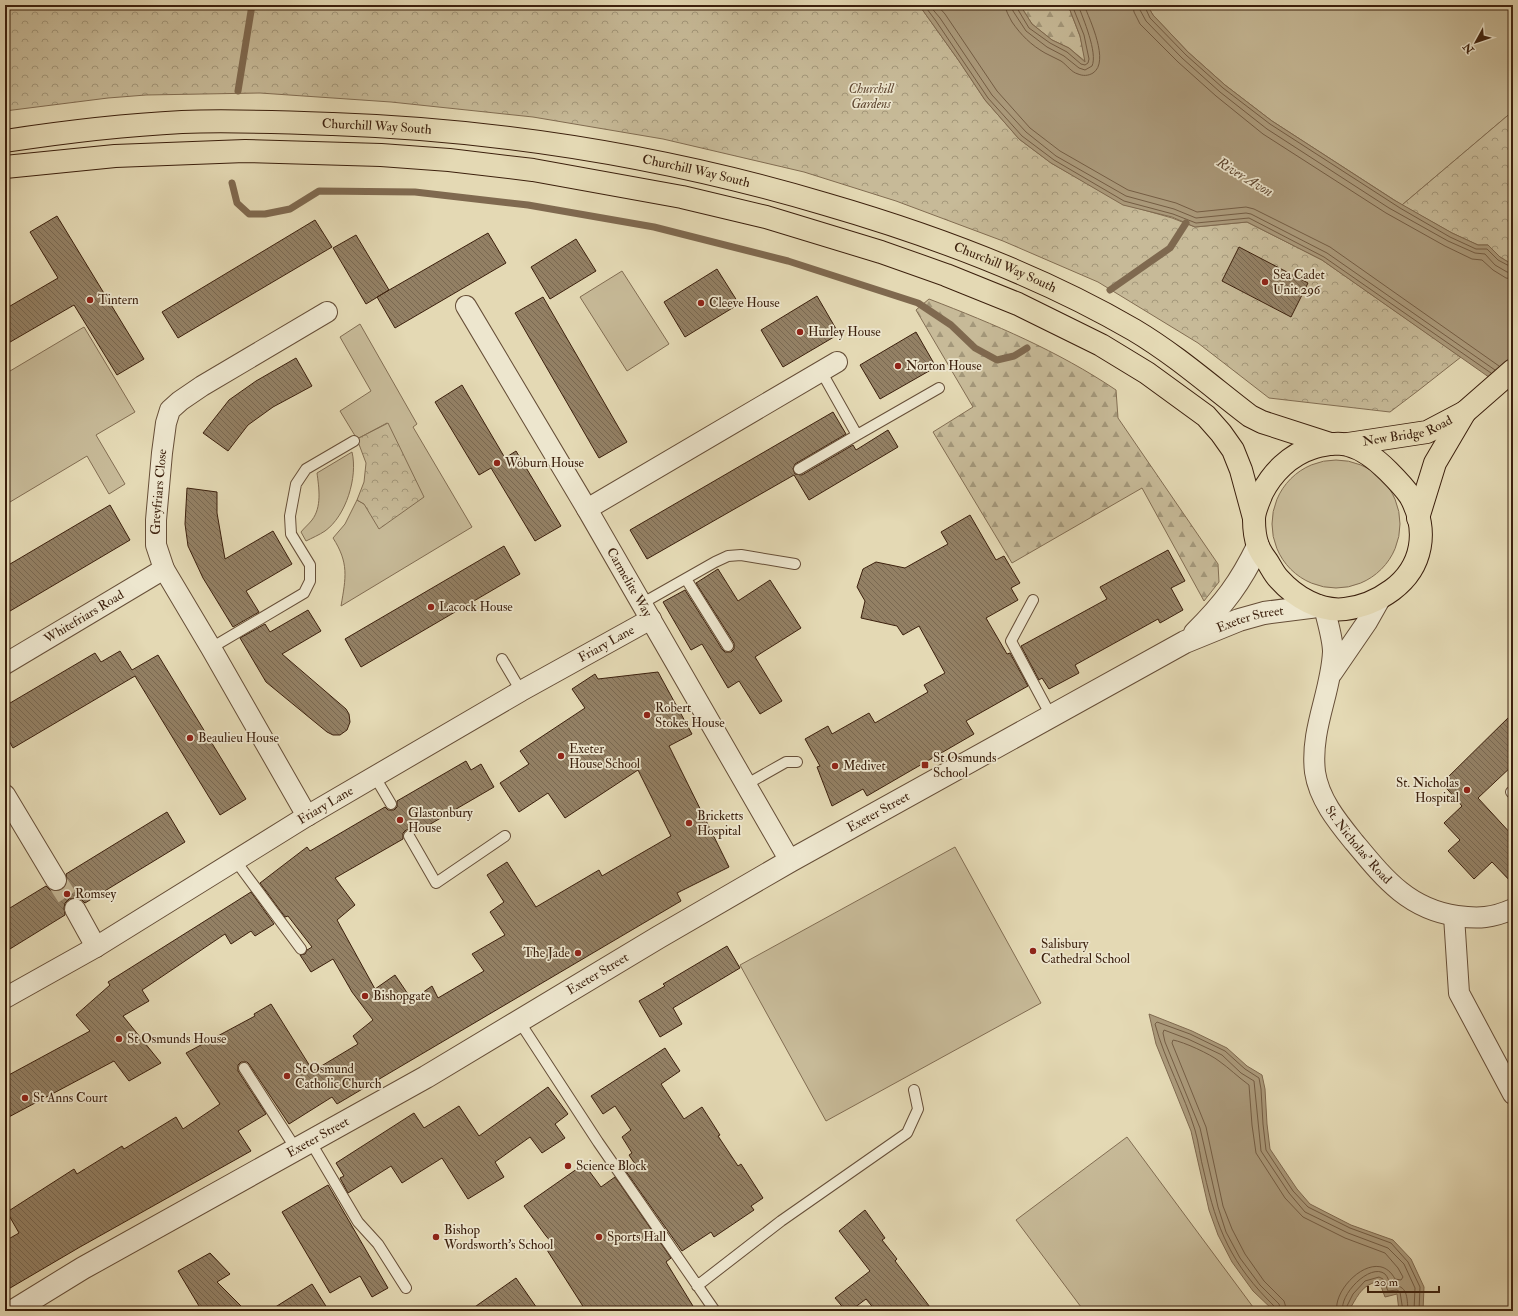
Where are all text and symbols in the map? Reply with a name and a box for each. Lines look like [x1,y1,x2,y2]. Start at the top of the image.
north arrow [1456,22,1496,62]
text: N [1460,39,1478,57]
park label: Churchill Gardens [848,81,894,112]
street label: Churchill Way South [322,116,432,138]
street label: Churchill Way South [641,151,752,191]
water label: River Avon [1213,153,1276,201]
street label: Churchill Way South [952,239,1059,296]
place label: Sea Cadet Unit 296 [1273,267,1325,298]
marker: Sea Cadet Unit 296 [1260,277,1270,287]
place label: Tintern [98,292,139,308]
marker: Tintern [85,295,95,305]
place label: Cleeve House [709,295,780,311]
marker: Cleeve House [696,298,706,308]
place label: Hurley House [808,324,881,341]
marker: Hurley House [795,327,805,337]
place label: Norton House [906,358,982,374]
marker: Norton House [893,361,903,371]
street label: New Bridge Road [1361,412,1455,450]
street label: Greyfriars Close [148,447,171,535]
place label: Woburn House [504,455,585,471]
marker: Woburn House [492,458,502,468]
street label: Carmelite Way [603,545,656,621]
street label: Whitefriars Road [40,586,127,647]
place label: Lacock House [439,599,513,615]
marker: Lacock House [426,602,436,612]
street label: Exeter Street [1214,603,1284,636]
street label: Friary Lane [575,622,638,666]
place label: Robert Stokes House [655,700,725,731]
marker: Robert Stokes House [642,710,652,720]
place label: Beaulieu House [198,730,280,746]
marker: Beaulieu House [185,733,195,743]
place label: Exeter House School [569,741,641,772]
place label: St Osmunds School [933,750,997,781]
marker: Exeter House School [556,751,566,761]
place label: Medivet [843,758,886,774]
marker: St Osmunds School [920,760,930,770]
marker: Medivet [830,761,840,771]
place label: St. Nicholas Hospital [1396,775,1460,807]
street label: Friary Lane [295,782,357,828]
marker: St. Nicholas Hospital [1462,785,1472,795]
street label: Exeter Street [844,788,912,836]
street label: St. Nicholas' Road [1322,803,1395,888]
place label: Glastonbury House [408,805,473,836]
place label: Bricketts Hospital [697,808,744,840]
marker: Glastonbury House [395,815,405,825]
marker: Bricketts Hospital [684,818,694,828]
place label: Romsey [75,886,116,903]
marker: Romsey [62,889,72,899]
place label: Salisbury Cathedral School [1041,936,1131,967]
place label: The Jade [523,945,571,961]
marker: Salisbury Cathedral School [1028,946,1038,956]
marker: The Jade [573,948,583,958]
street label: Exeter Street [564,949,631,999]
place label: Bishopgate [373,988,431,1005]
marker: Bishopgate [360,991,370,1001]
place label: St Osmunds House [127,1031,227,1047]
marker: St Osmunds House [114,1034,124,1044]
place label: St Osmund Catholic Church [295,1061,382,1092]
marker: St Osmund Catholic Church [282,1071,292,1081]
place label: St Anns Court [33,1090,108,1106]
marker: St Anns Court [20,1093,30,1103]
street label: Exeter Street [284,1113,352,1161]
place label: Science Block [576,1158,648,1174]
marker: Science Block [563,1161,573,1171]
place label: Bishop Wordsworth's School [443,1222,554,1253]
place label: Sports Hall [607,1229,667,1246]
marker: Bishop Wordsworth's School [431,1232,441,1242]
marker: Sports Hall [594,1232,604,1242]
scale bar [1368,1268,1439,1294]
text: 20 m [1374,1275,1399,1290]

